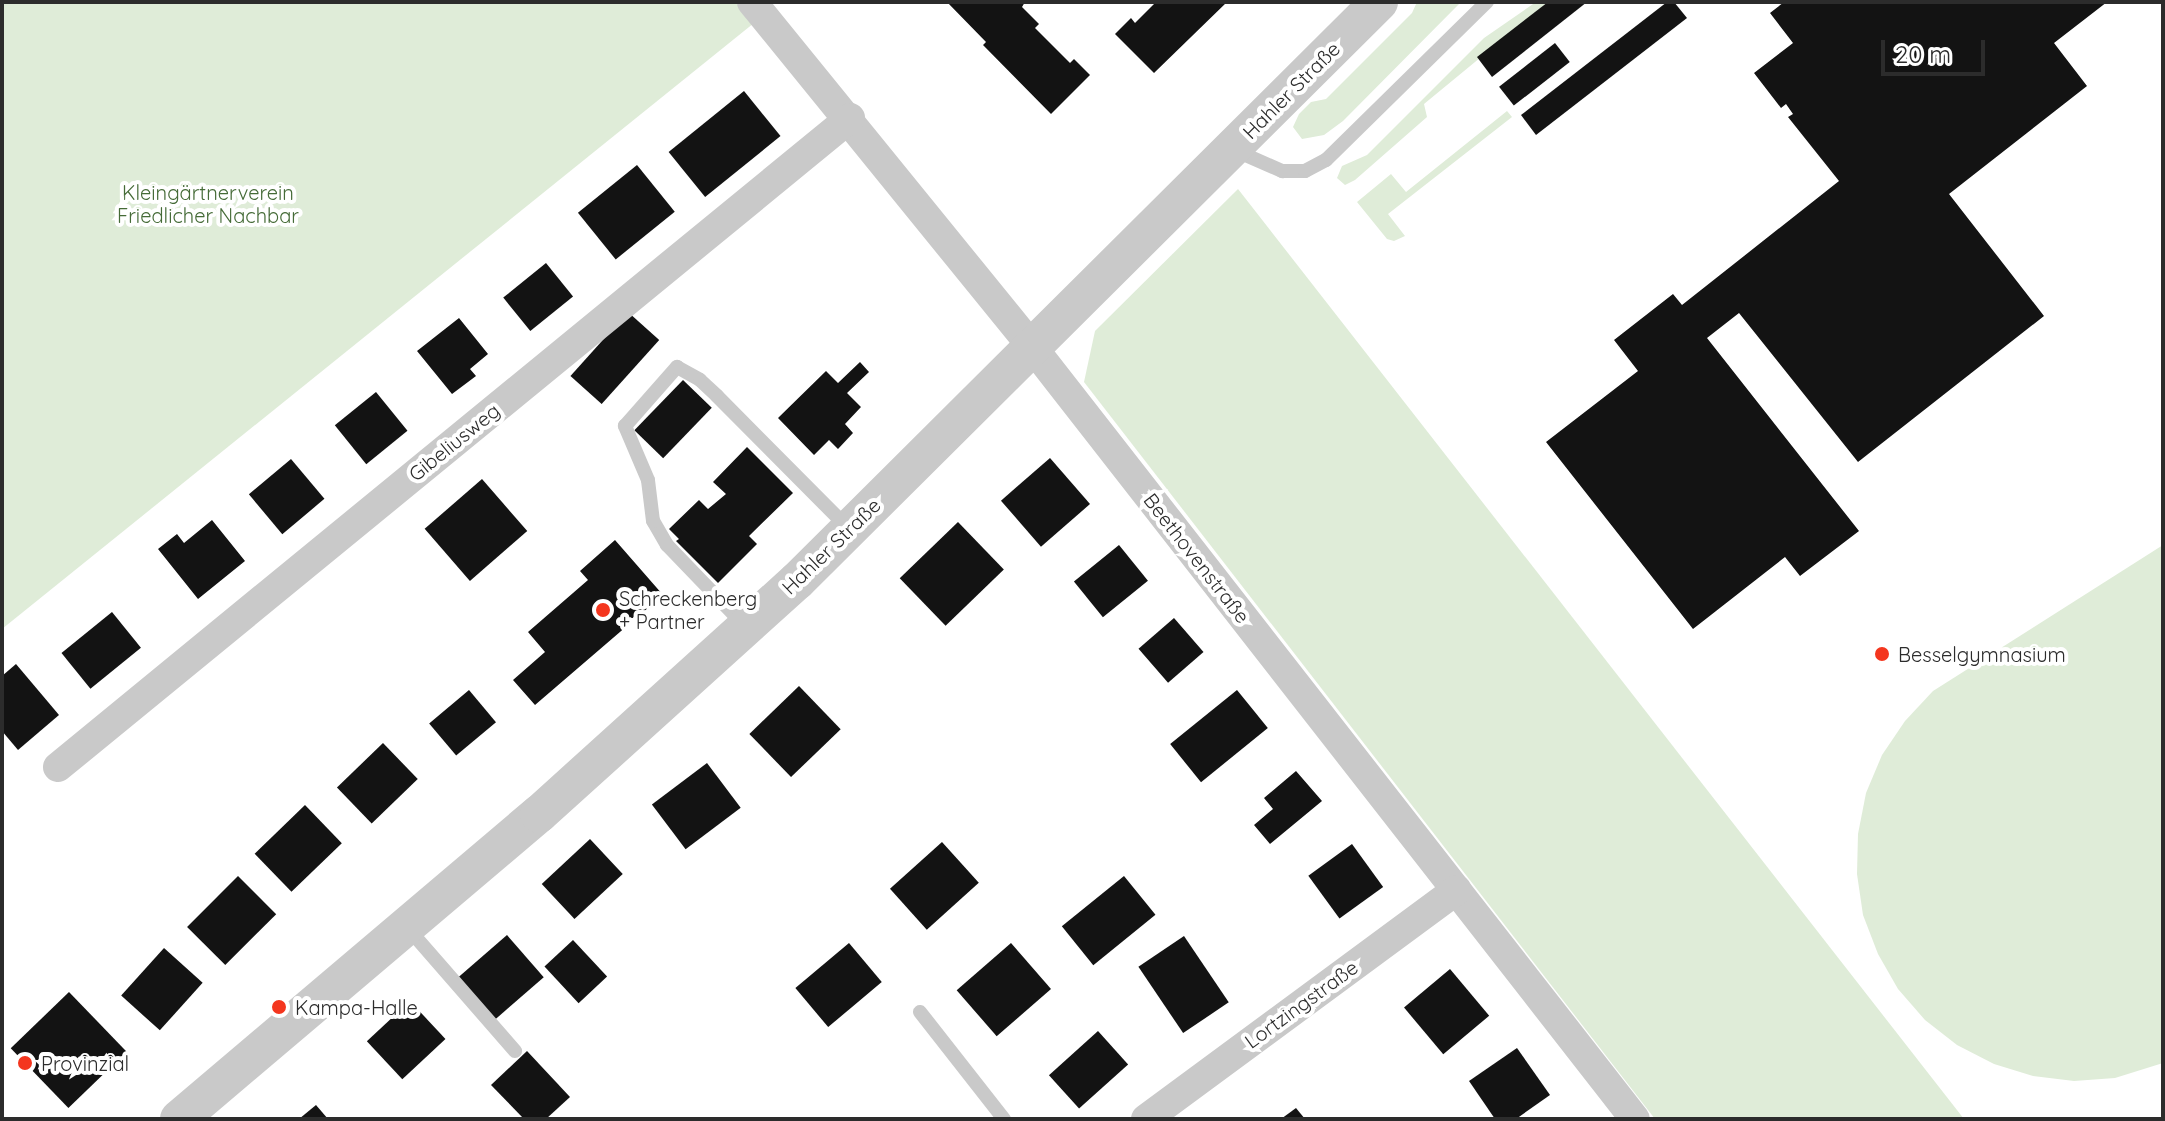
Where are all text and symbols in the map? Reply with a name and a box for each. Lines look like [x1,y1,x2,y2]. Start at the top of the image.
scale bar [1885,24,1989,74]
street label: Hahler Straße [1237,36,1345,144]
text: 20 m [1895,39,1951,69]
park label: Kleingärtnerverein Friedlicher Nachbar [117,181,299,228]
street label: Gibeliusweg [404,398,504,486]
street label: Beethovenstraße [1139,488,1255,628]
street label: Hahler Straße [777,493,885,599]
place label: Schreckenberg + Partner [619,586,757,633]
marker: Schreckenberg + Partner [594,601,612,619]
place label: Besselgymnasium [1898,642,2066,666]
marker: Besselgymnasium [1873,645,1891,663]
street label: Lortzingstraße [1240,955,1362,1053]
place label: Kampa-Halle [295,995,418,1019]
marker: Kampa-Halle [270,998,288,1016]
place label: Provinzial [41,1051,129,1075]
marker: Provinzial [16,1054,34,1072]

